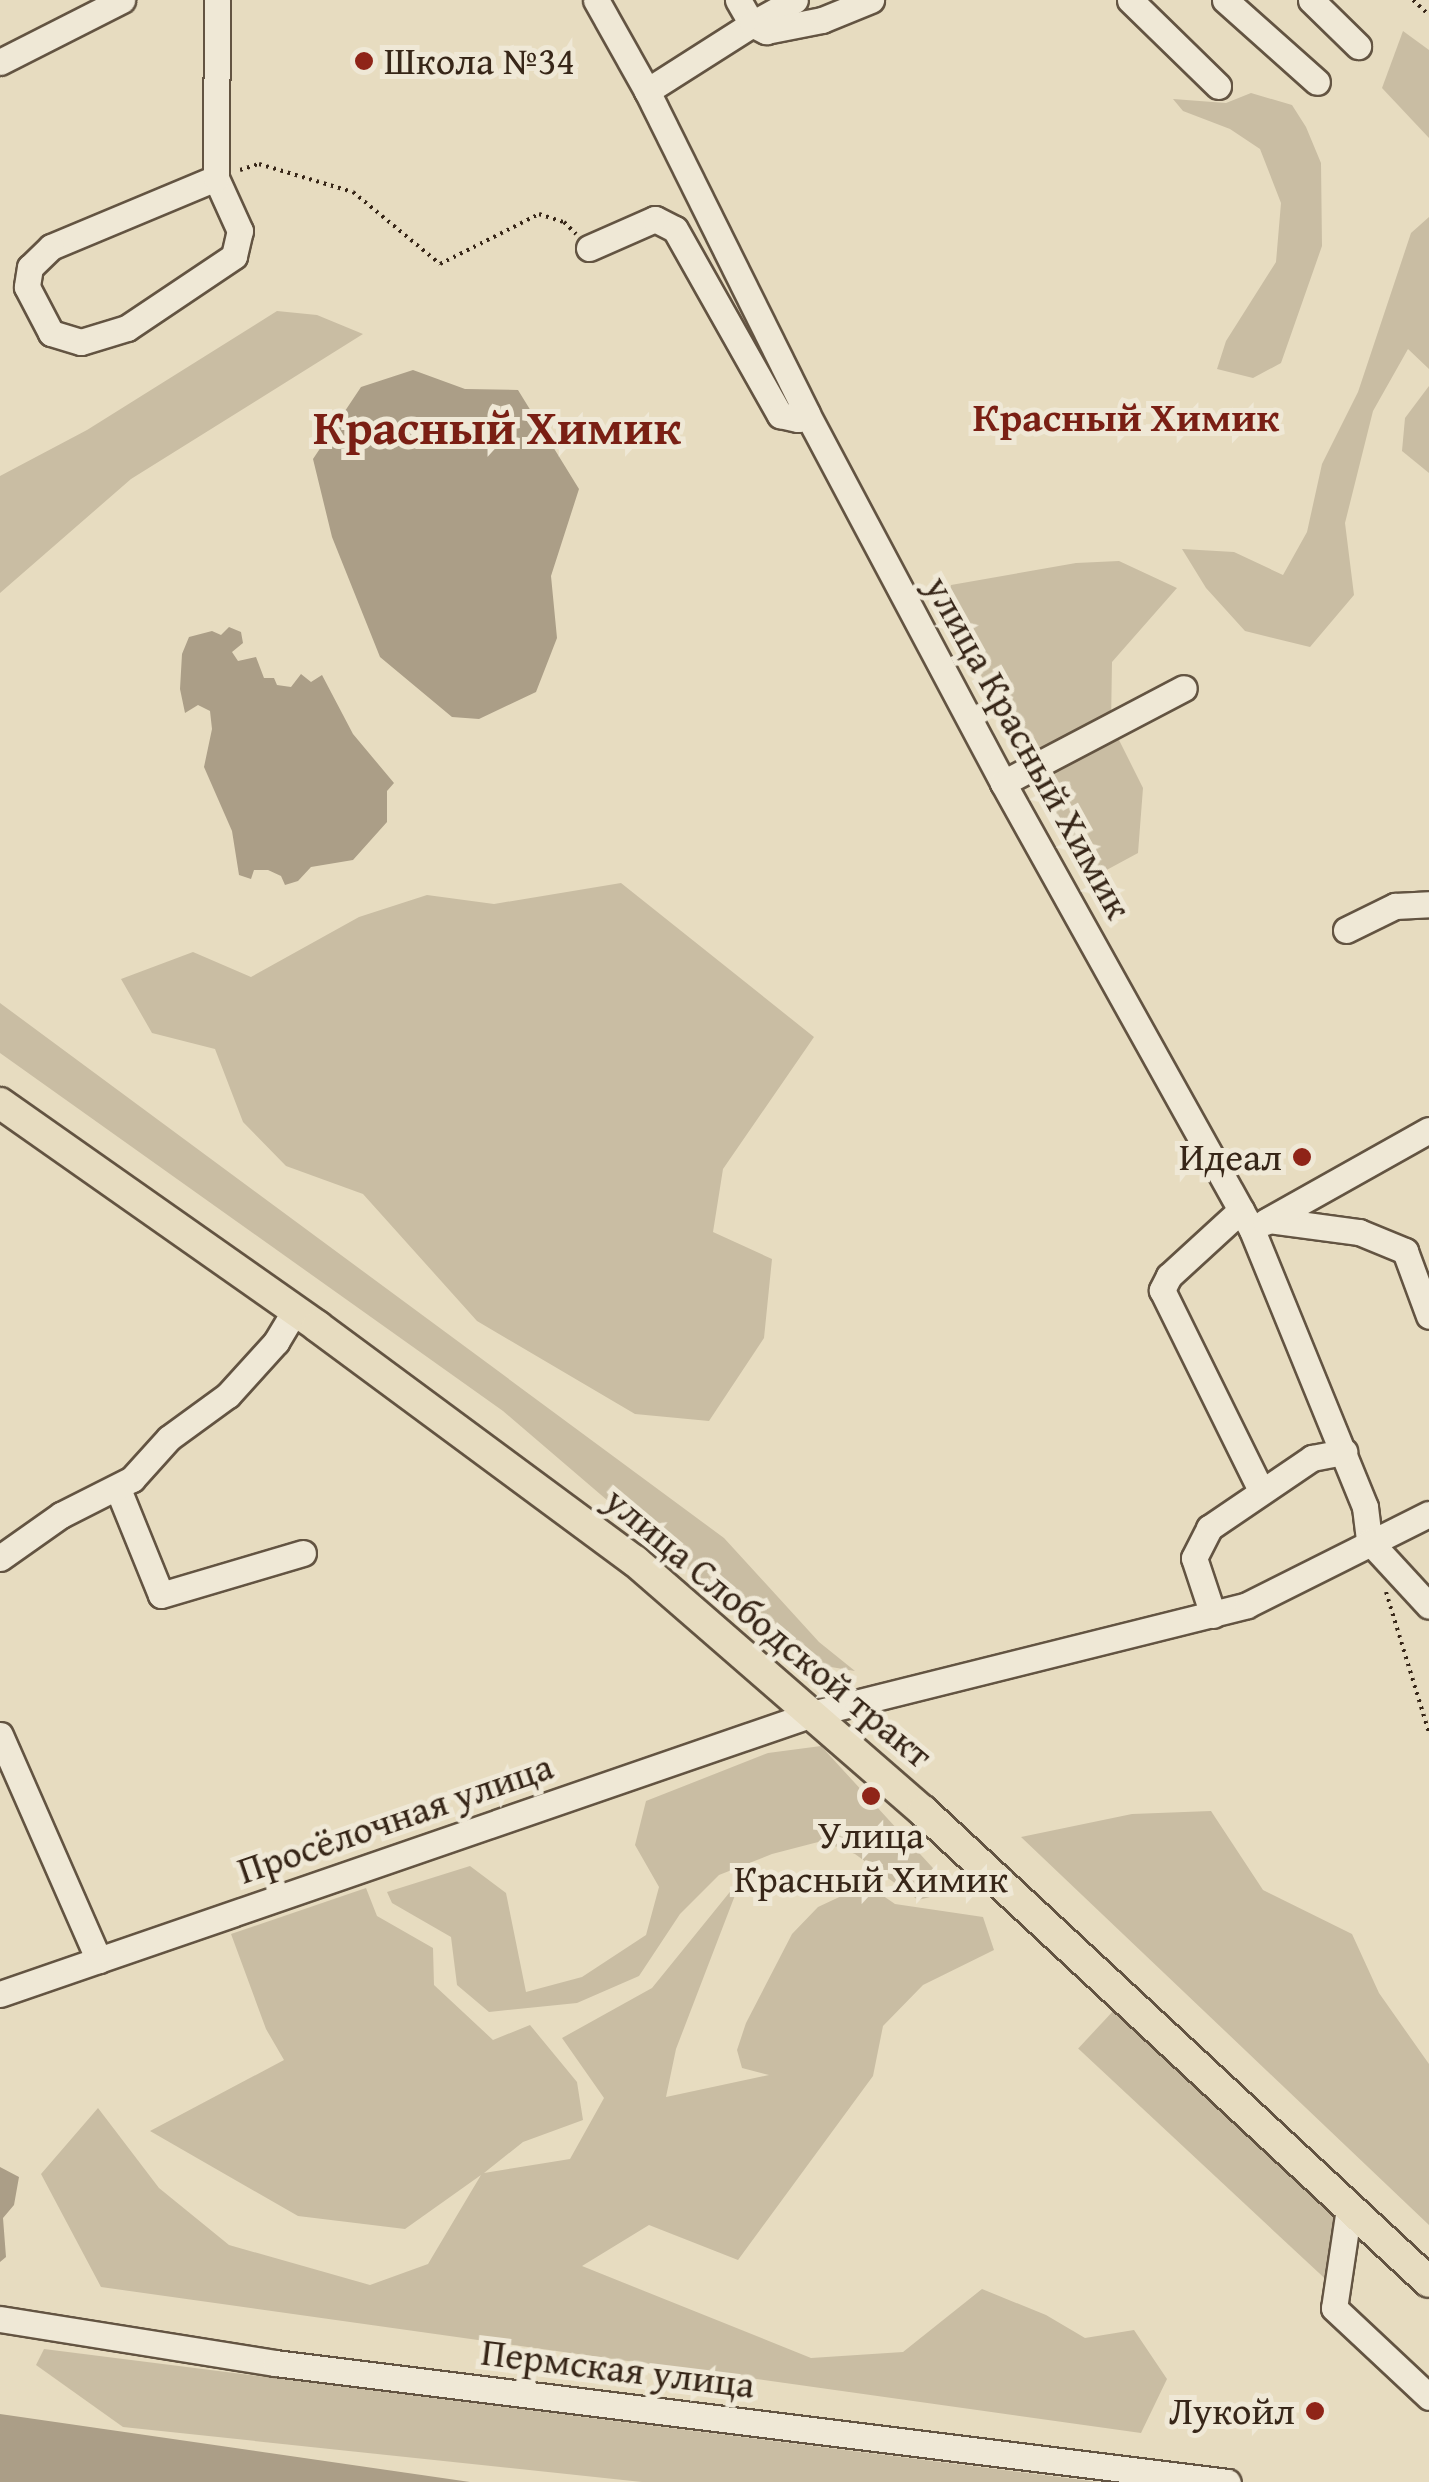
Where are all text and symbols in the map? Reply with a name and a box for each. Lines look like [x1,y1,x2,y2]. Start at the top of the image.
place label: Школа №34 [384,38,575,84]
marker: Школа №34 [353,50,375,72]
district label: Красный Химик [973,393,1279,441]
district label: Красный Химик [313,398,681,456]
street label: улица Красный Химик [916,568,1142,926]
place label: Идеал [1179,1134,1282,1180]
marker: Идеал [1291,1146,1313,1168]
street label: улица Слободской тракт [596,1477,942,1777]
street label: Просёлочная улица [232,1743,558,1893]
marker: Улица Красный Химик [860,1785,882,1807]
place label: Улица Красный Химик [734,1812,1008,1902]
street label: Пермская улица [479,2329,757,2407]
place label: Лукойл [1169,2388,1295,2434]
marker: Лукойл [1304,2400,1326,2422]

